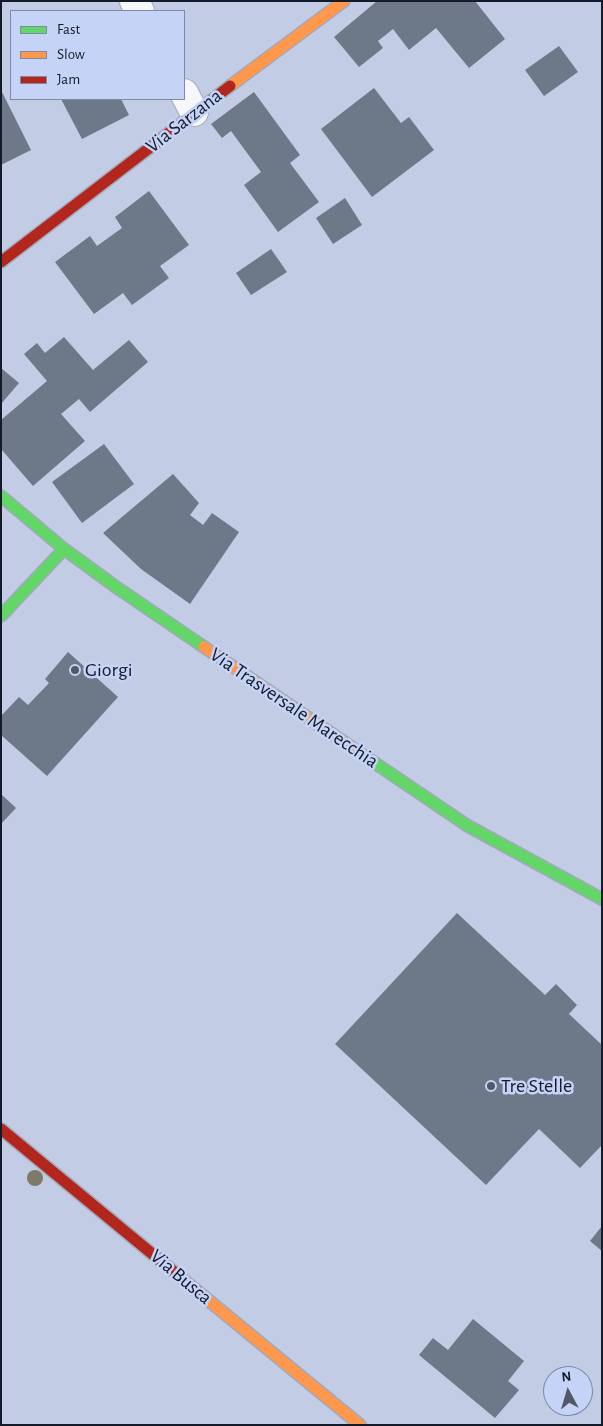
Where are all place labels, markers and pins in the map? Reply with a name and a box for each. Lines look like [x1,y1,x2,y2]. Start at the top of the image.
place label: Giorgi [85,658,132,682]
marker: Giorgi [69,664,81,676]
place label: Tre Stelle [501,1074,572,1098]
marker: Tre Stelle [485,1080,497,1092]

